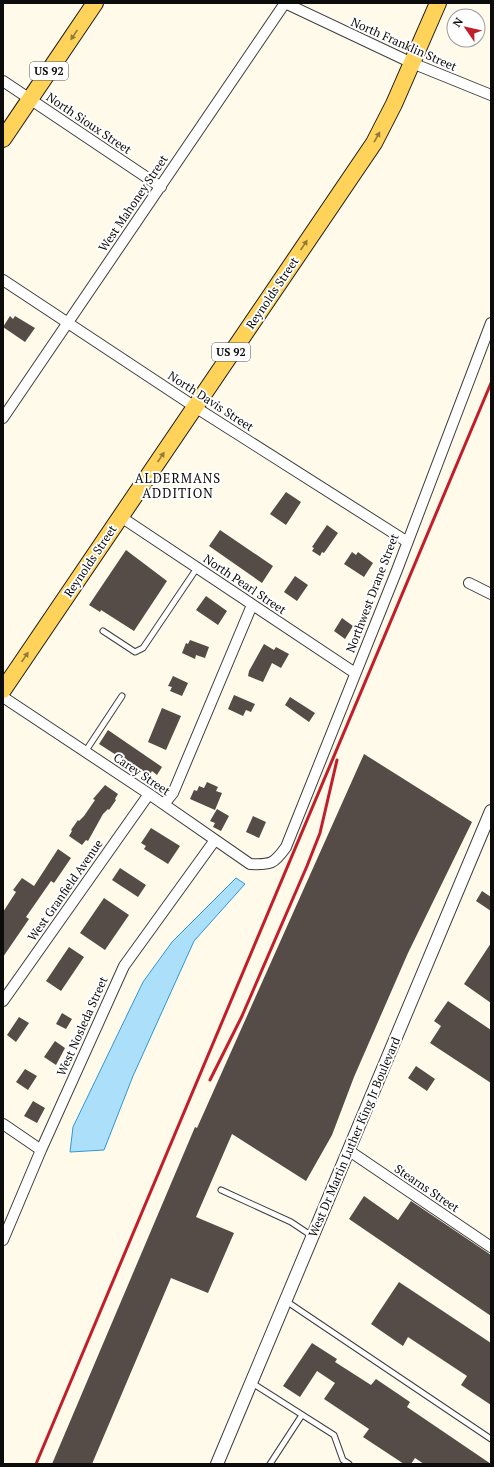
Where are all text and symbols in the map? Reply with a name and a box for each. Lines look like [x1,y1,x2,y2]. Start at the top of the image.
north arrow [446,8,486,48]
street label: North Franklin Street [349,14,459,74]
one-way arrow [70,30,77,41]
road number: US 92 [30,62,68,80]
street label: North Sioux Street [44,89,135,157]
one-way arrow [374,131,381,143]
street label: West Mahoney Street [95,151,171,254]
one-way arrow [300,240,308,250]
street label: Reynolds Street [242,254,302,332]
road number: US 92 [212,343,250,361]
street label: North Davis Street [165,368,257,434]
one-way arrow [157,452,165,462]
district label: ALDERMANS ADDITION [135,469,221,502]
street label: Reynolds Street [60,522,120,600]
street label: Northwest Drane Street [342,531,402,654]
street label: North Pearl Street [201,551,290,617]
one-way arrow [21,652,29,663]
street label: Carey Street [111,750,174,799]
street label: West Granfield Avenue [24,836,106,944]
street label: West Nosleda Street [53,974,111,1078]
street label: West Dr Martin Luther King Jr Boulevard [305,1034,403,1239]
street label: Stearns Street [392,1161,463,1215]

